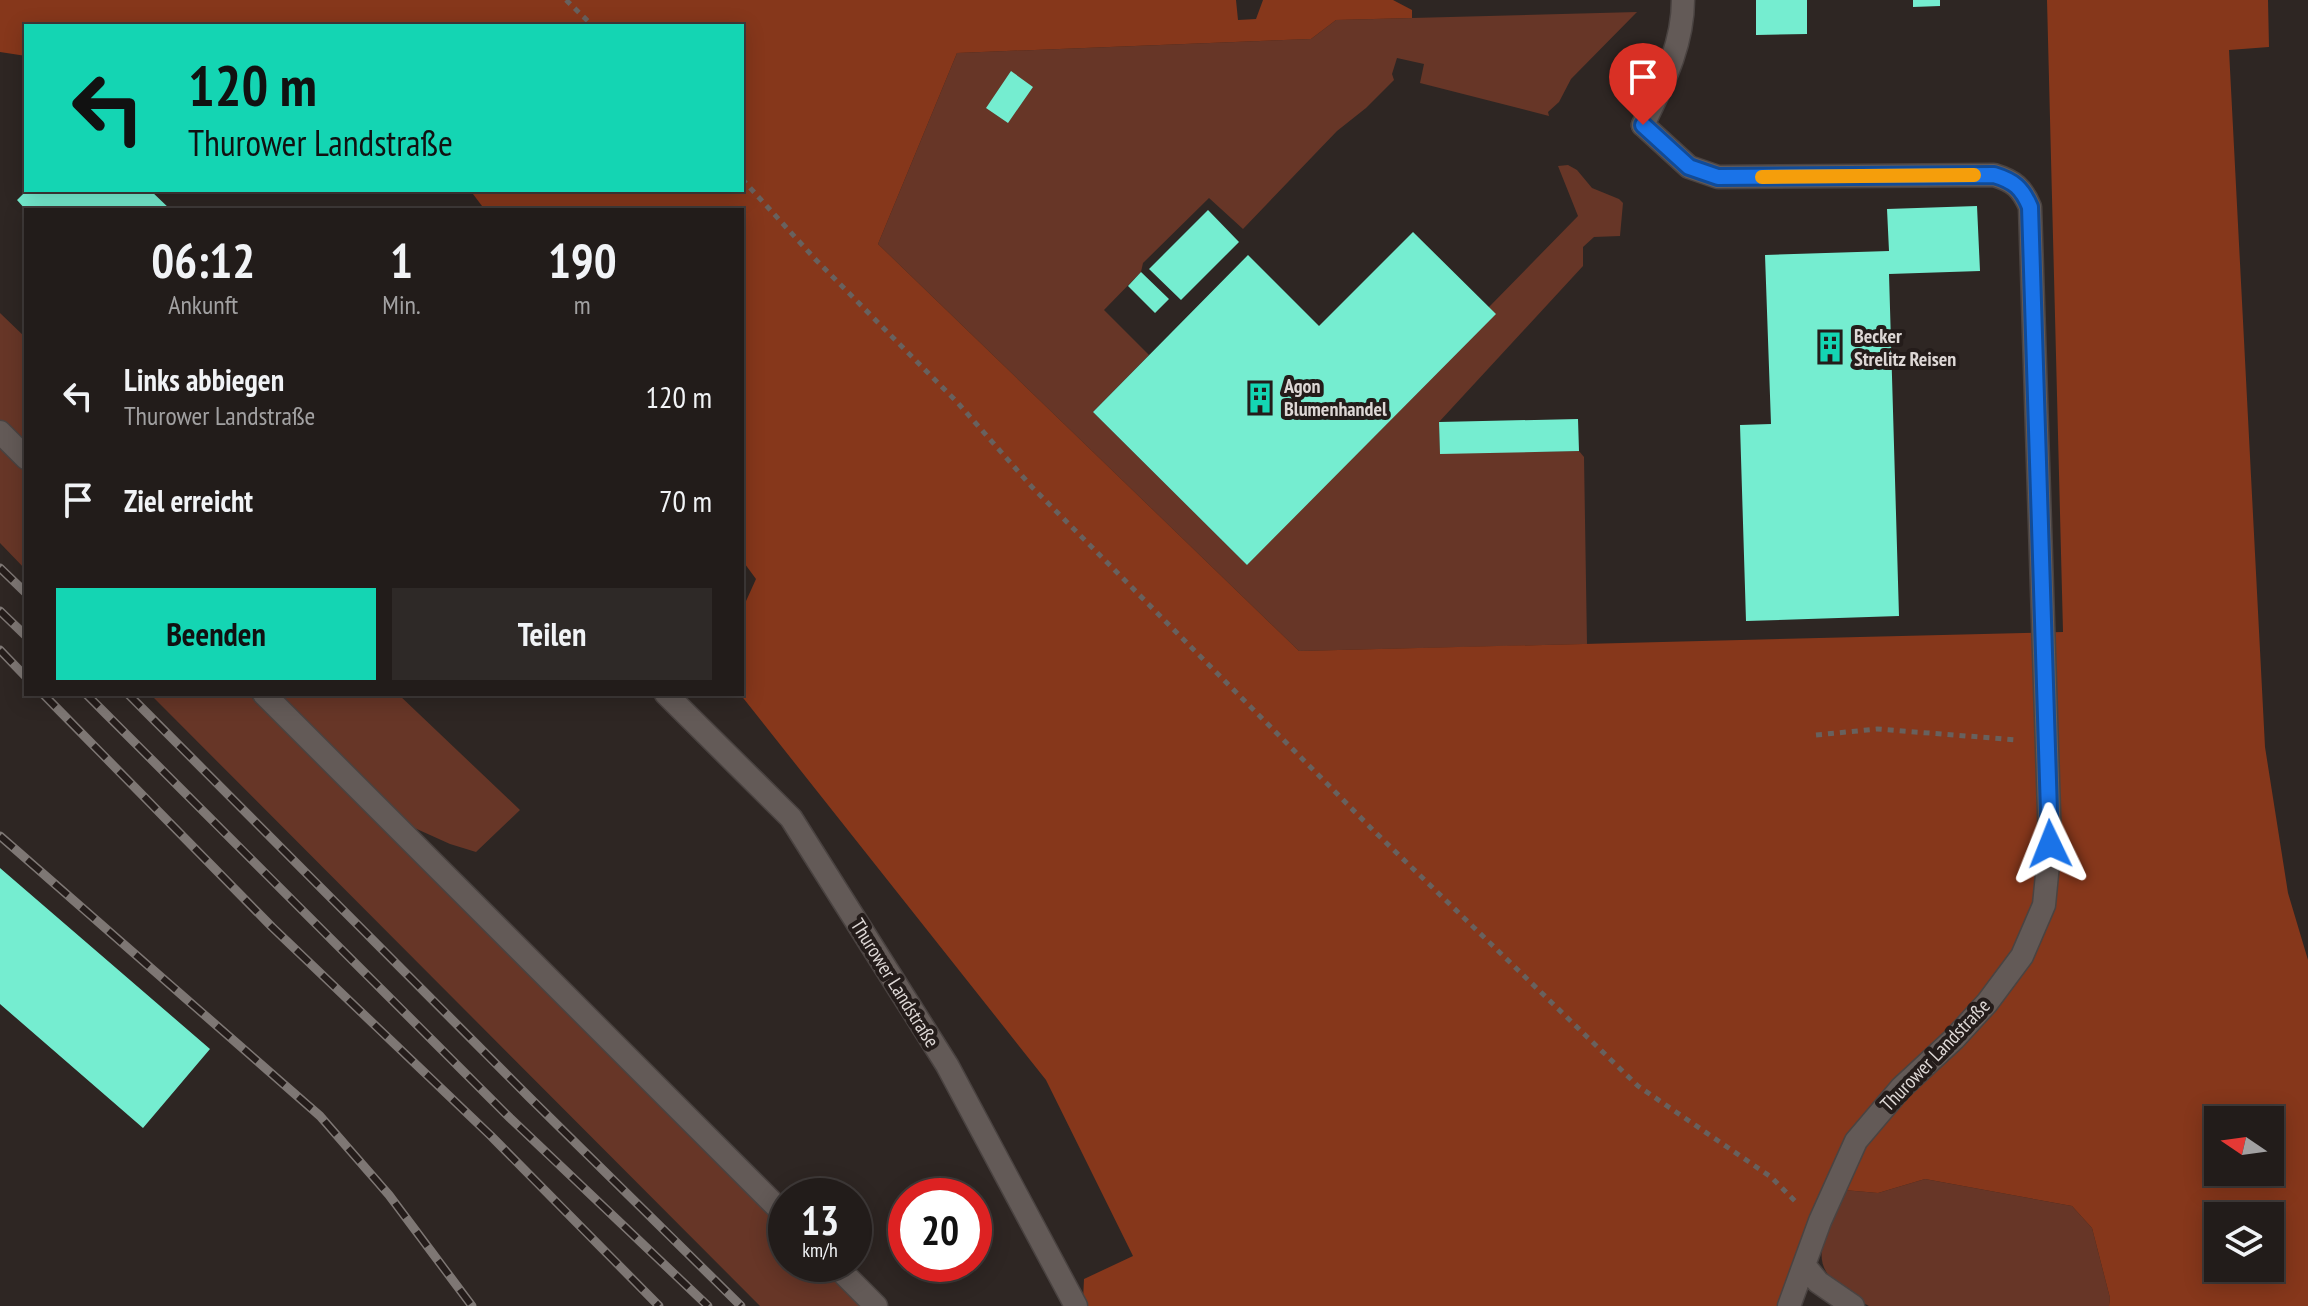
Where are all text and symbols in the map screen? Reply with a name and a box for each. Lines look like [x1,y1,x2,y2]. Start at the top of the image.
pin [1609,43,1677,125]
text: 120 m [188,49,317,121]
icon: arrive [1621,55,1665,99]
icon: left [56,56,160,160]
text: Thurower Landstraße [188,119,453,166]
text: 06:12 [151,229,255,291]
text: 1 [390,229,413,291]
text: 190 [548,229,617,291]
text: Ankunft [168,288,238,321]
text: Min. [382,288,421,321]
text: m [574,288,591,321]
place label: Becker Strelitz Reisen [1854,323,1956,372]
building icon: Becker Strelitz Reisen [1813,330,1847,364]
text: Links abbiegen [124,360,284,399]
place label: Agon Blumenhandel [1283,373,1387,422]
icon: left [56,374,100,418]
text: 120 m [646,377,712,416]
building icon: Agon Blumenhandel [1243,381,1277,415]
text: Thurower Landstraße [124,399,315,432]
icon: arrive [56,478,100,522]
text: Ziel erreicht [124,481,253,520]
text: 70 m [659,481,712,520]
button: Beenden [56,588,376,680]
button: Teilen [392,588,712,680]
position arrow [2008,802,2092,886]
street label: Thurower Landstraße [845,914,945,1052]
street label: Thurower Landstraße [1875,993,1995,1117]
north arrow [2204,1106,2284,1186]
map controls [2204,1106,2284,1282]
speed limit sign: 20 [888,1178,992,1282]
text: 13 [801,1194,839,1246]
button: layers [2204,1202,2284,1282]
text: km/h [802,1237,838,1263]

